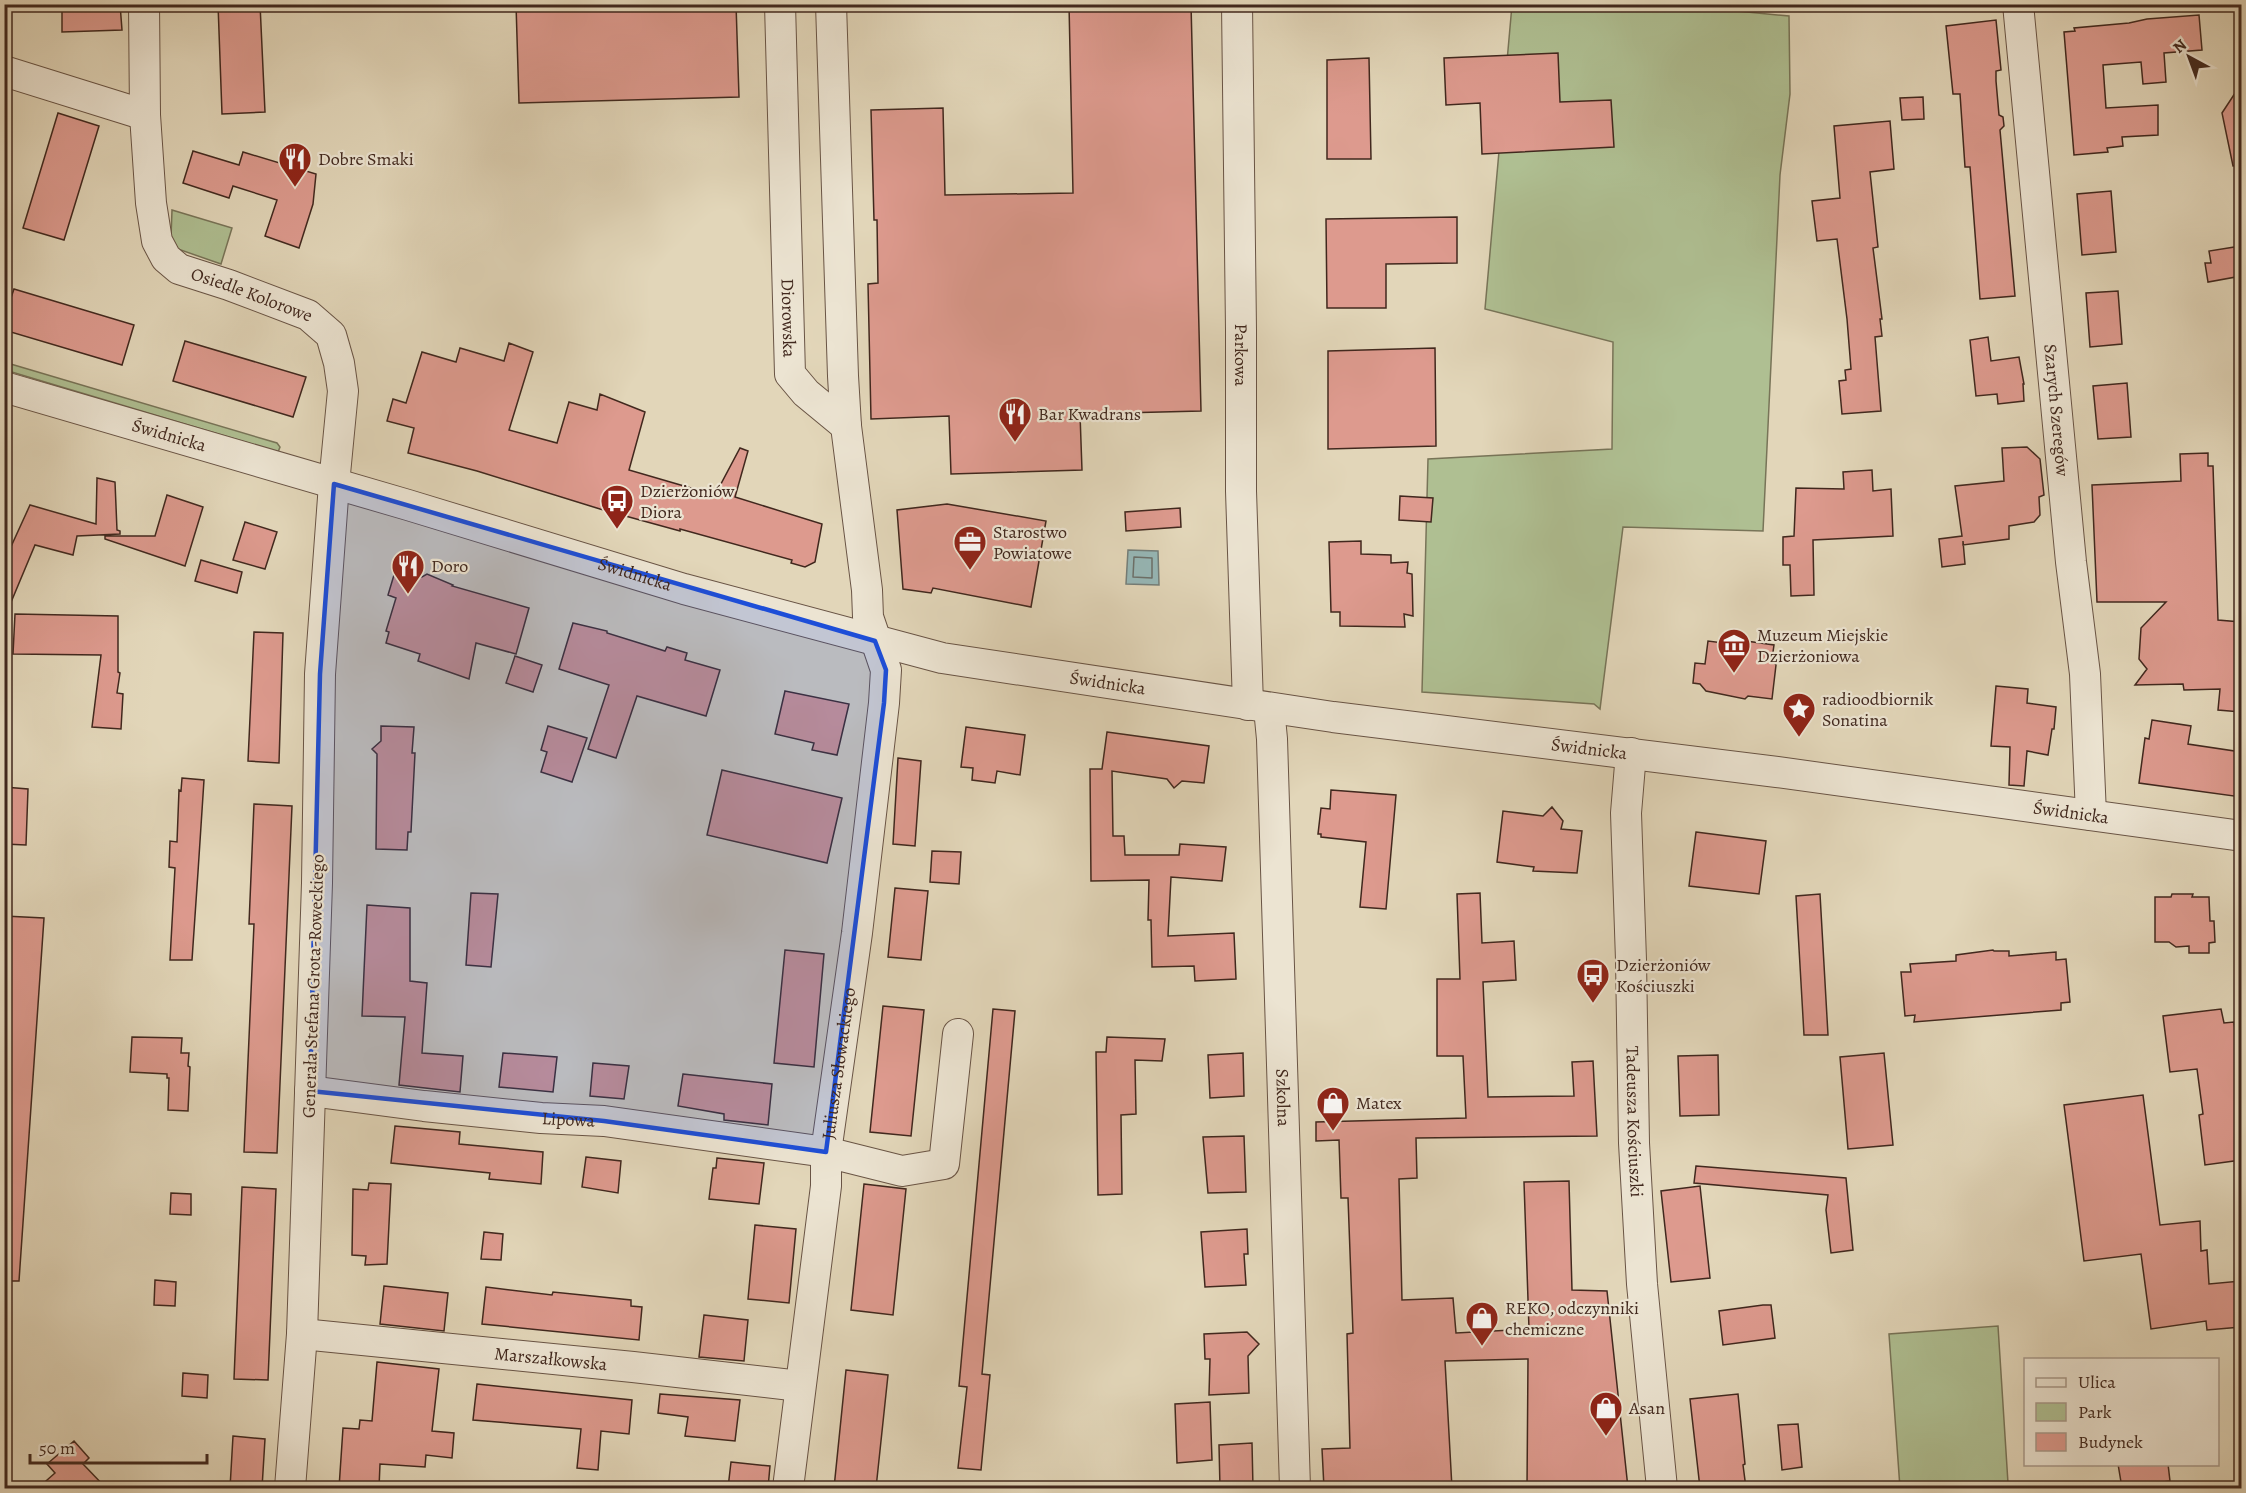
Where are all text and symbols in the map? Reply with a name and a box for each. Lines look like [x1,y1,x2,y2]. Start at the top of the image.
north arrow [2159,27,2219,87]
text: N [2168,34,2192,59]
restaurant icon: Dobre Smaki [277,141,313,188]
place label: Dobre Smaki [318,147,414,171]
street label: Osiedle Kolorowe [188,262,316,328]
street label: Diorowska [775,278,802,358]
street label: Parkowa [1229,323,1253,387]
street label: Szarych Szeregów [2038,343,2075,478]
restaurant icon: Bar Kwadrans [997,396,1033,443]
place label: Bar Kwadrans [1038,402,1141,426]
street label: Świdnicka [129,413,210,458]
place label: Dzierżoniów Diora [640,479,735,524]
bus stop icon: Dzierżoniów Diora [599,483,635,530]
place label: Starostwo Powiatowe [993,520,1072,565]
office icon: Starostwo Powiatowe [952,524,988,571]
restaurant icon: Doro [390,548,426,595]
street label: Świdnicka [595,551,675,597]
place label: Doro [431,554,468,578]
place label: Muzeum Miejskie Dzierżoniowa [1757,623,1888,668]
museum icon: Muzeum Miejskie Dzierżoniowa [1716,627,1752,674]
street label: Świdnicka [1068,665,1148,701]
place label: radioodbiornik Sonatina [1822,687,1933,732]
place icon: radioodbiornik Sonatina [1781,691,1817,738]
street label: Świdnicka [1550,732,1629,765]
street label: Świdnicka [2032,795,2111,830]
street label: Generała Stefana Grota-Roweckiego [296,854,330,1118]
place label: Dzierżoniów Kościuszki [1616,953,1711,998]
bus stop icon: Dzierżoniów Kościuszki [1575,957,1611,1004]
street label: Juliusza Słowackiego [816,986,861,1141]
street label: Tadeusza Kościuszki [1620,1046,1649,1198]
street label: Szkolna [1270,1068,1296,1128]
shop icon: Matex [1315,1085,1351,1132]
place label: Matex [1356,1091,1402,1115]
street label: Lipowa [541,1106,596,1133]
place label: REKO, odczynniki chemiczne [1505,1296,1639,1341]
shop icon: REKO, odczynniki chemiczne [1464,1300,1500,1347]
street label: Marszałkowska [493,1341,609,1376]
legend [2024,1358,2219,1466]
text: Ulica [2078,1370,2116,1394]
shop icon: Asan [1588,1390,1624,1437]
place label: Asan [1628,1396,1665,1420]
text: Park [2078,1400,2112,1424]
scale bar [30,1427,207,1465]
text: Budynek [2078,1430,2143,1454]
text: 50 m [39,1436,75,1460]

